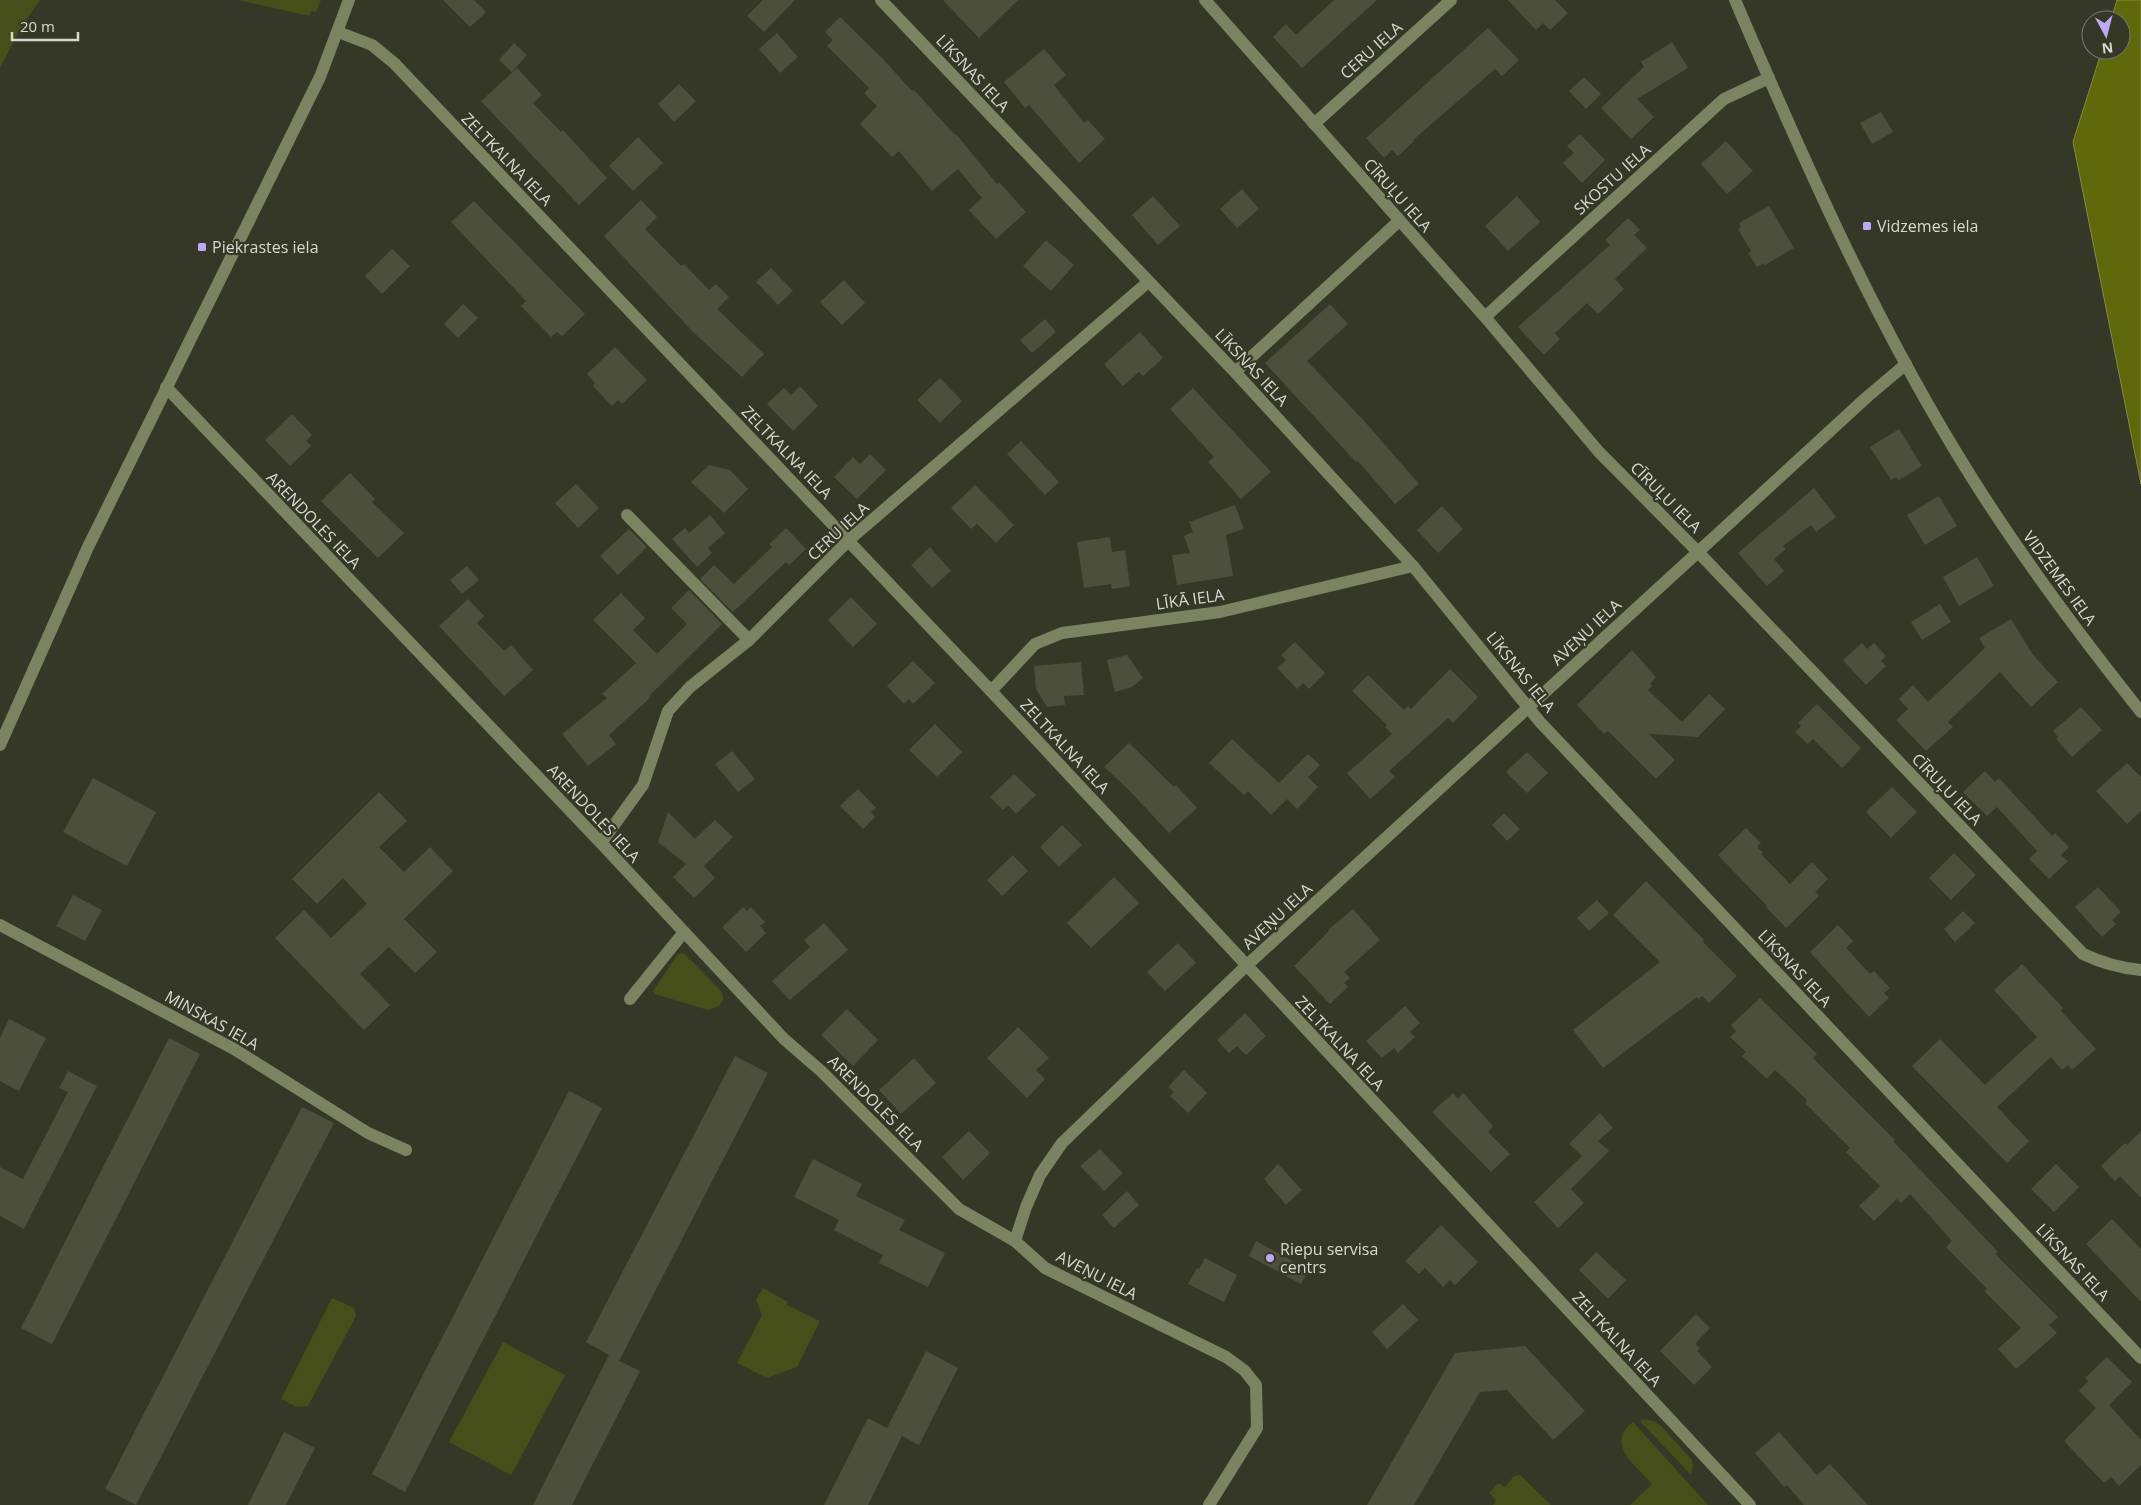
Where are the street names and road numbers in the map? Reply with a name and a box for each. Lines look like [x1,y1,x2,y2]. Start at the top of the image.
street label: CERU IELA [1335,16,1407,84]
street label: LĪKSNAS IELA [931,30,1015,117]
street label: ZELTKALNA IELA [457,108,558,211]
street label: SKOSTU IELA [1569,138,1656,219]
street label: CĪRUĻU IELA [1359,153,1438,237]
street label: LĪKSNAS IELA [1210,324,1294,411]
street label: ZELTKALNA IELA [737,401,838,504]
street label: CĪRUĻU IELA [1626,457,1707,538]
street label: ARENDOLES IELA [262,467,367,574]
street label: CERU IELA [803,496,874,565]
street label: VIDZEMES IELA [2018,526,2102,630]
street label: LĪKĀ IELA [1154,583,1226,615]
street label: AVEŅU IELA [1546,593,1626,670]
street label: LĪKSNAS IELA [1482,627,1561,718]
street label: ZELTKALNA IELA [1015,694,1115,799]
street label: CĪRUĻU IELA [1907,748,1988,830]
street label: ARENDOLES IELA [543,759,646,868]
street label: AVEŅU IELA [1237,877,1317,954]
street label: LĪKSNAS IELA [1753,925,1837,1012]
street label: MINSKAS IELA [161,985,264,1055]
street label: ZELTKALNA IELA [1290,991,1390,1096]
street label: ARENDOLES IELA [823,1050,929,1156]
street label: LĪKSNAS IELA [2031,1219,2115,1306]
street label: AVEŅU IELA [1053,1245,1142,1305]
street label: ZELTKALNA IELA [1567,1287,1667,1392]

